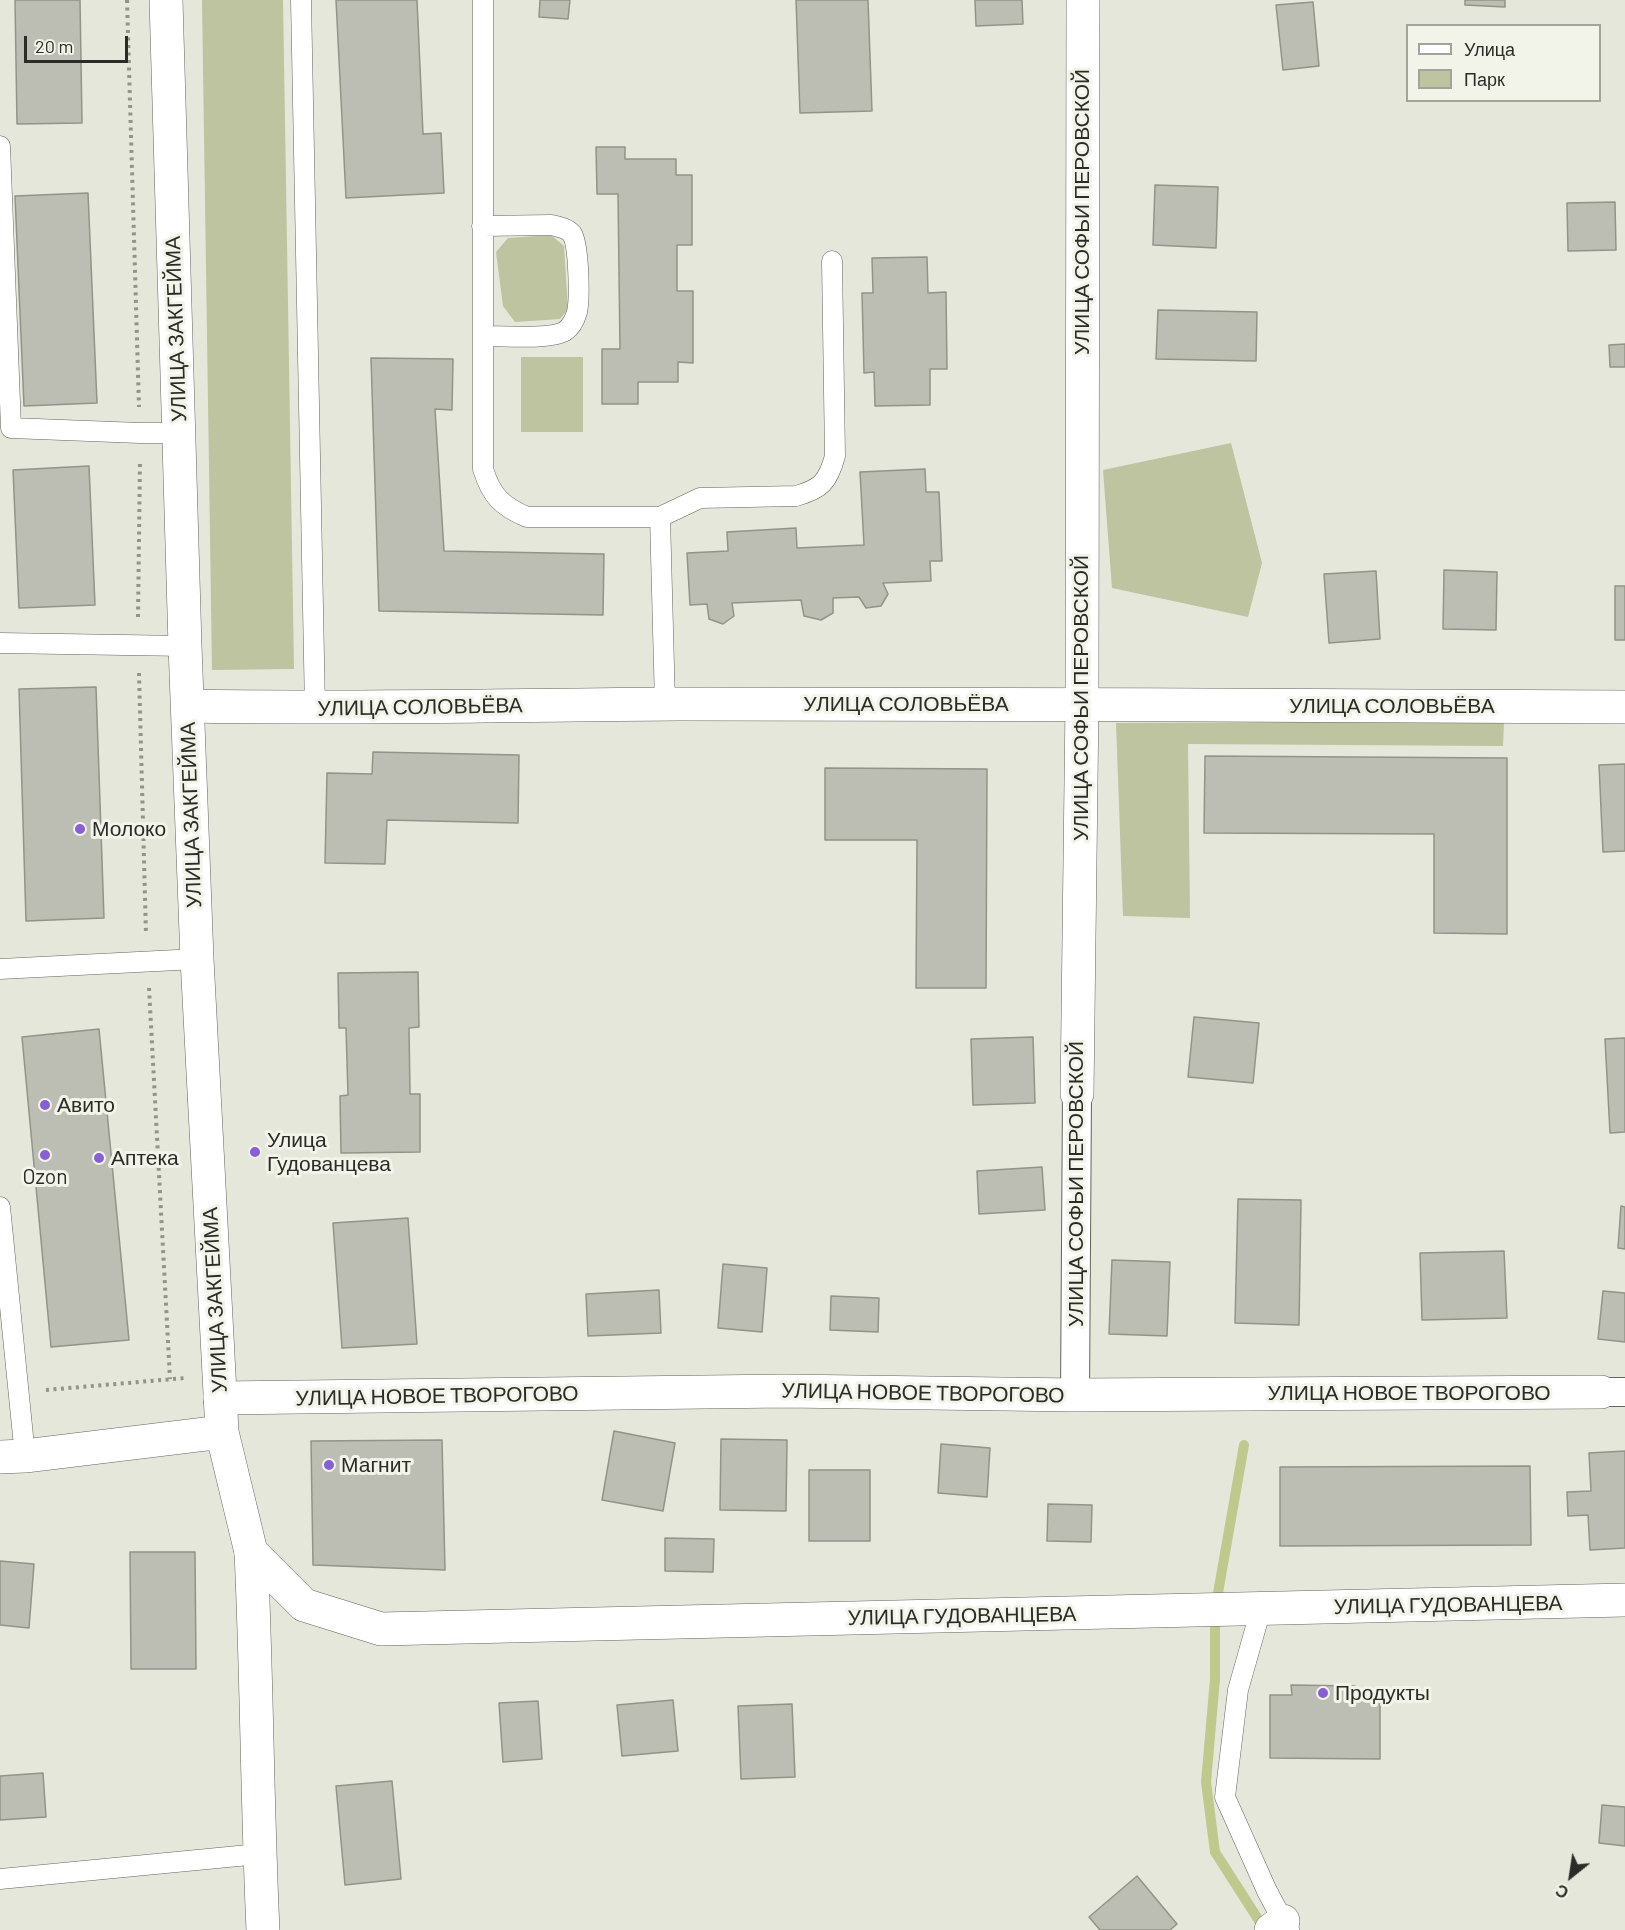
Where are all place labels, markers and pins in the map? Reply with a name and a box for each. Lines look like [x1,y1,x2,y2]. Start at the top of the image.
place label: Молоко [92,816,166,842]
marker: Молоко [73,822,87,836]
place label: Авито [57,1092,115,1118]
marker: Авито [38,1098,52,1112]
place label: Улица Гудованцева [267,1127,391,1177]
place label: Аптека [111,1145,179,1171]
marker: Улица Гудованцева [248,1145,262,1159]
marker: Ozon [38,1148,52,1162]
marker: Аптека [92,1151,106,1165]
place label: Ozon [22,1164,68,1190]
place label: Магнит [341,1452,411,1478]
marker: Магнит [322,1458,336,1472]
place label: Продукты [1335,1680,1430,1706]
marker: Продукты [1316,1686,1330,1700]

